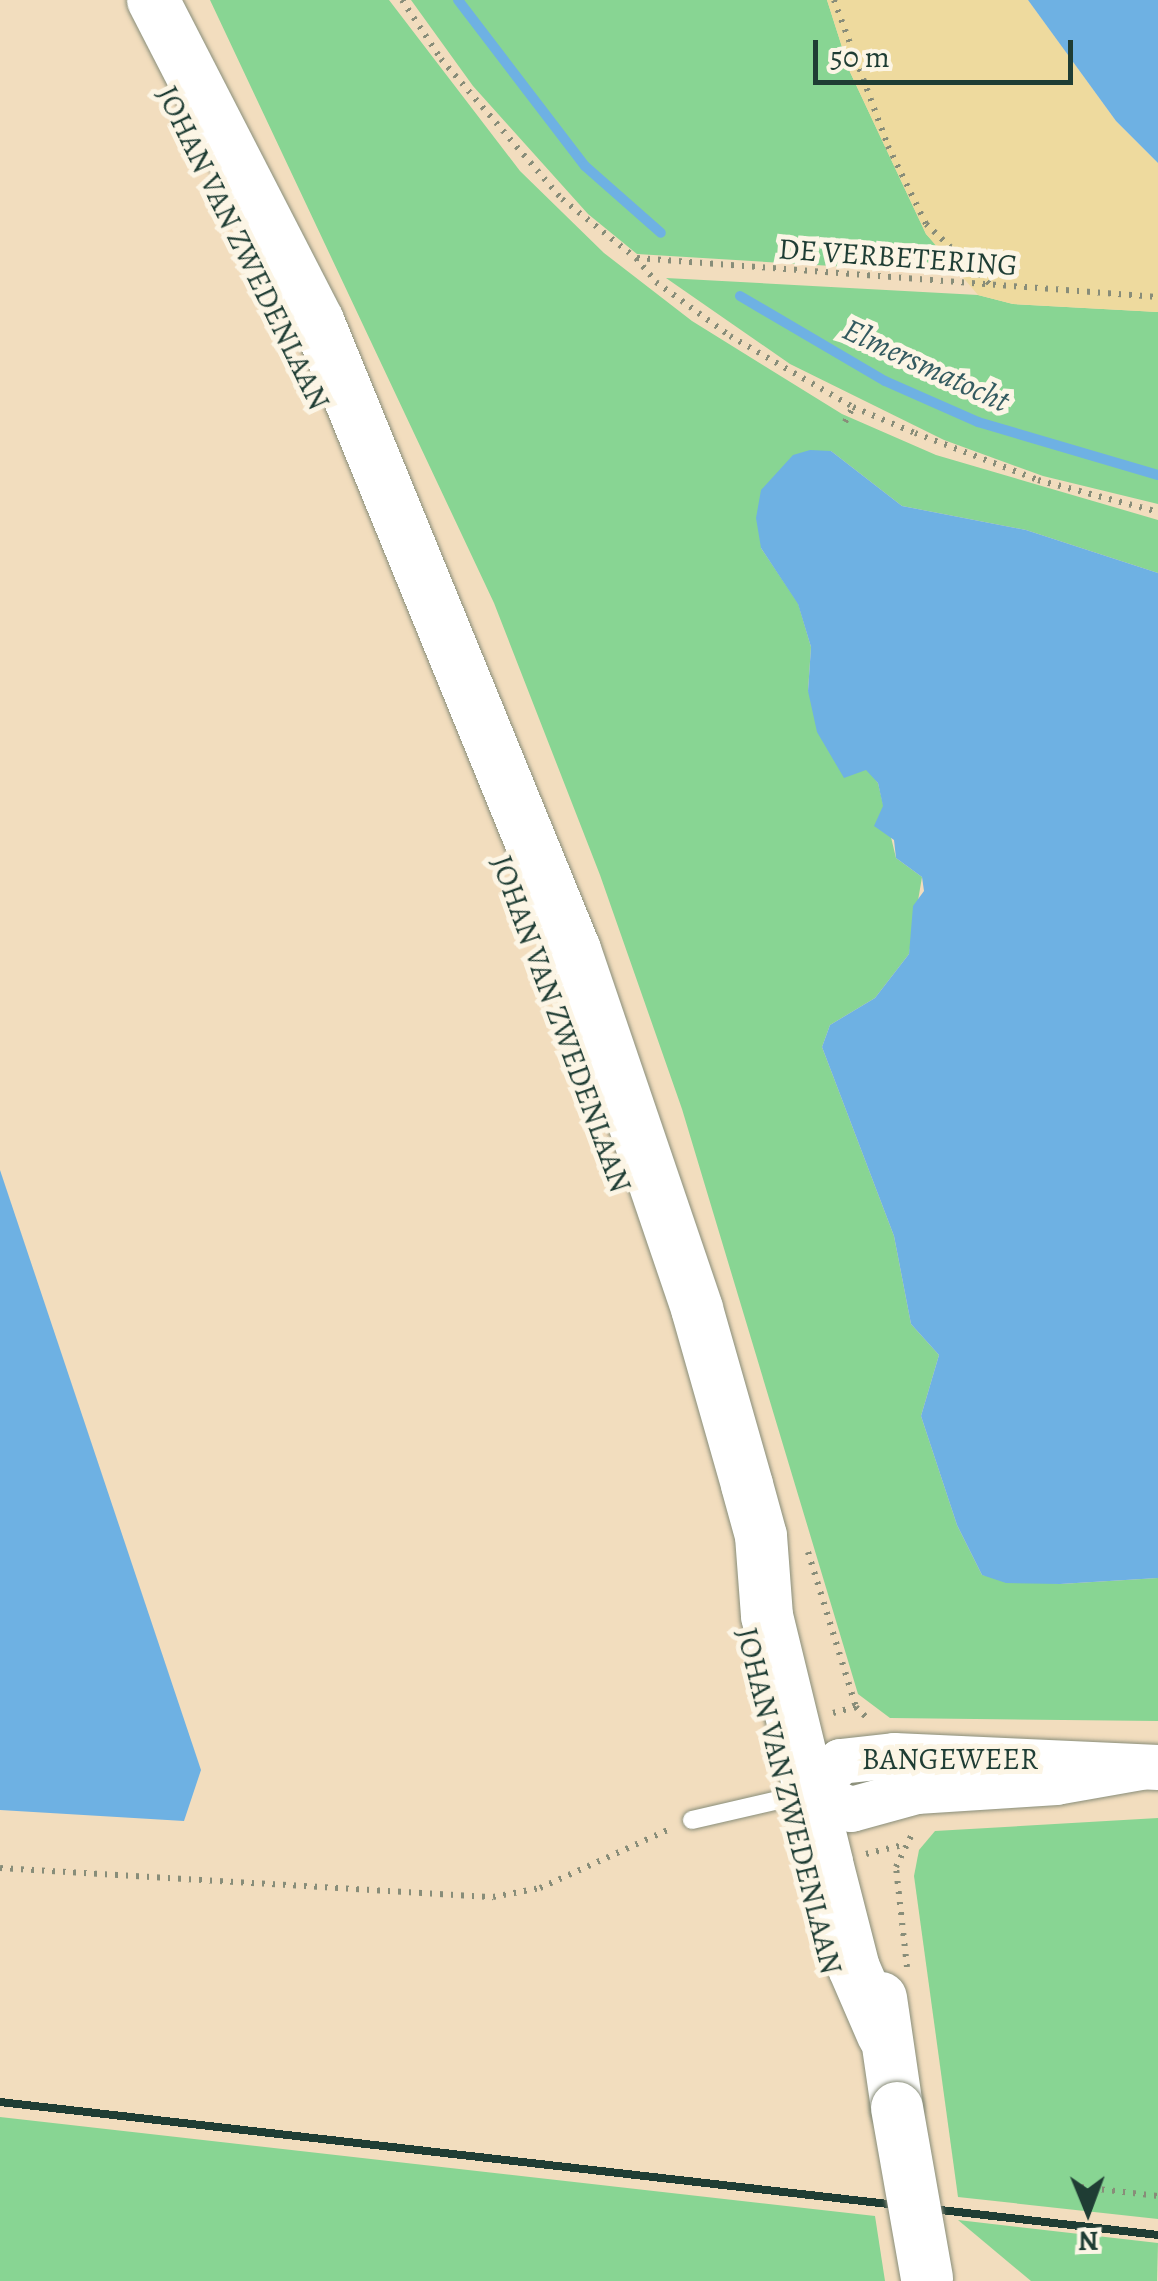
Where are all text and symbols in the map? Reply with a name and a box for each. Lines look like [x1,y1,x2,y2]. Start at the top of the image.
scale bar [818,20,1078,82]
text: 50 m [830,37,890,77]
street label: JOHAN VAN ZWEDENLAAN [149,80,337,416]
street label: DE VERBETERING [777,231,1019,283]
water label: Elmersmatocht [837,310,1015,420]
street label: JOHAN VAN ZWEDENLAAN [483,851,639,1197]
street label: JOHAN VAN ZWEDENLAAN [729,1624,849,1978]
street label: BANGEWEER [862,1741,1038,1777]
north arrow [1038,2161,1138,2261]
text: N [1078,2222,1099,2260]

